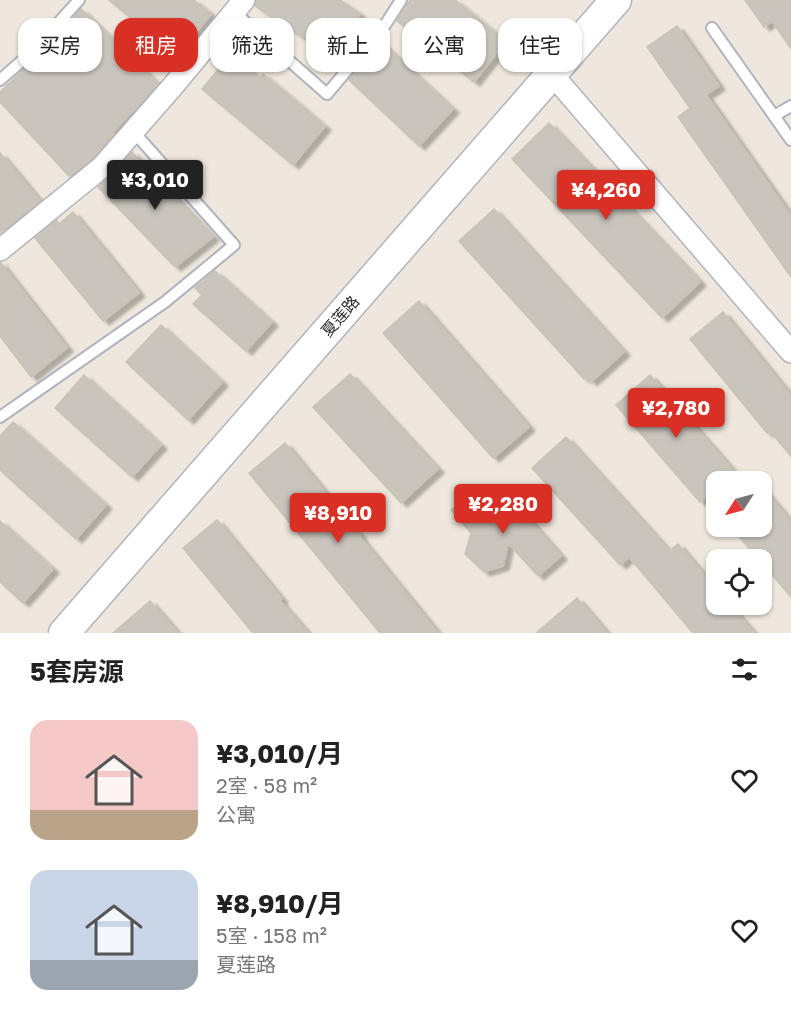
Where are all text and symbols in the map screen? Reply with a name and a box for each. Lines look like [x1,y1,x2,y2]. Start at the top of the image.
chip: 买房 [18,18,102,72]
chip: 租房 [114,18,198,72]
chip: 筛选 [210,18,294,72]
chip: 新上 [306,18,390,72]
chip: 公寓 [402,18,486,72]
chip: 住宅 [498,18,582,72]
pin: ¥3,010 [106,160,204,211]
text: ¥3,010 [121,167,189,191]
pin: ¥4,260 [557,170,655,221]
text: ¥4,260 [571,177,641,201]
street label: 夏莲路 [317,291,363,341]
pin: ¥2,780 [627,388,725,439]
text: ¥2,780 [642,395,710,419]
north arrow [706,471,772,537]
map controls [706,471,772,615]
pin: ¥2,280 [454,484,552,535]
text: ¥2,280 [468,491,538,515]
pin: ¥8,910 [289,493,387,544]
text: ¥8,910 [304,500,372,524]
button: locate [706,549,772,615]
icon: filters [728,653,761,686]
text: 5套房源 [30,656,124,687]
text: ¥3,010/月 [216,738,343,769]
icon: home [78,744,150,816]
icon: heart [728,764,761,797]
text: 2室 · 58 m² [216,773,317,797]
text: 公寓 [216,802,256,826]
text: ¥8,910/月 [216,888,343,919]
icon: home [78,894,150,966]
icon: heart [728,914,761,947]
text: 5室 · 158 m² [216,923,327,947]
text: 夏莲路 [216,952,276,976]

